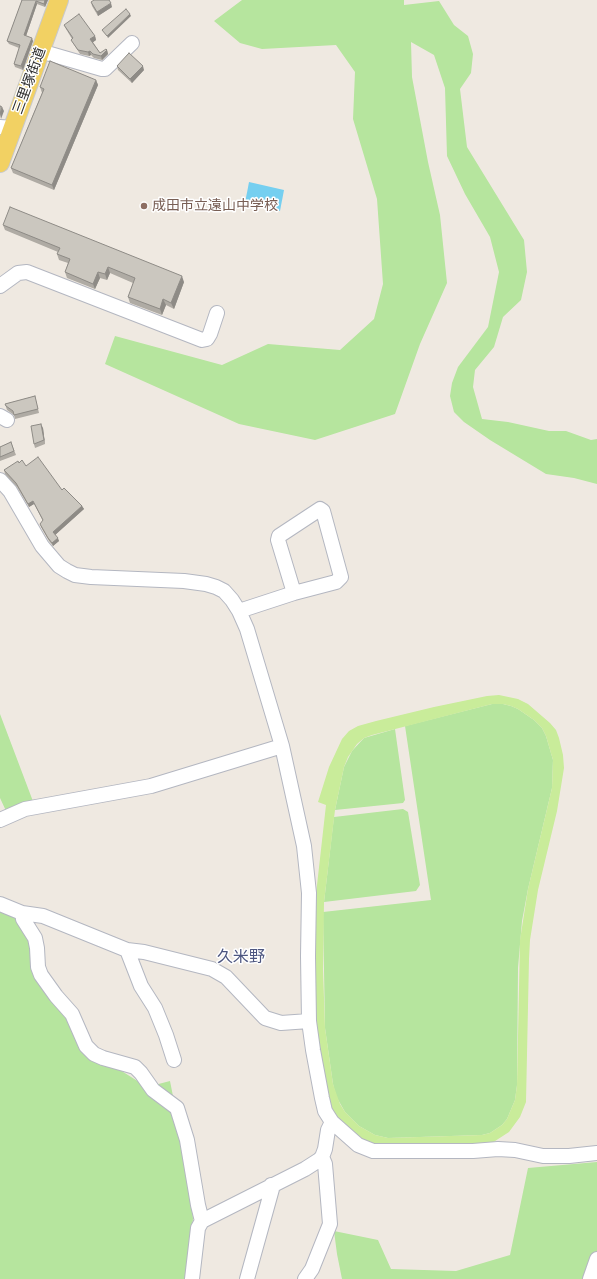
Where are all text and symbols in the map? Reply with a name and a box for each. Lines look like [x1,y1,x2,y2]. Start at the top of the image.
street label: 三里塚街道 [10,45,50,117]
place label: 成田市立遠山中学校 [152,198,278,214]
marker: 成田市立遠山中学校 [139,201,149,211]
district label: 久米野 [217,948,265,968]

